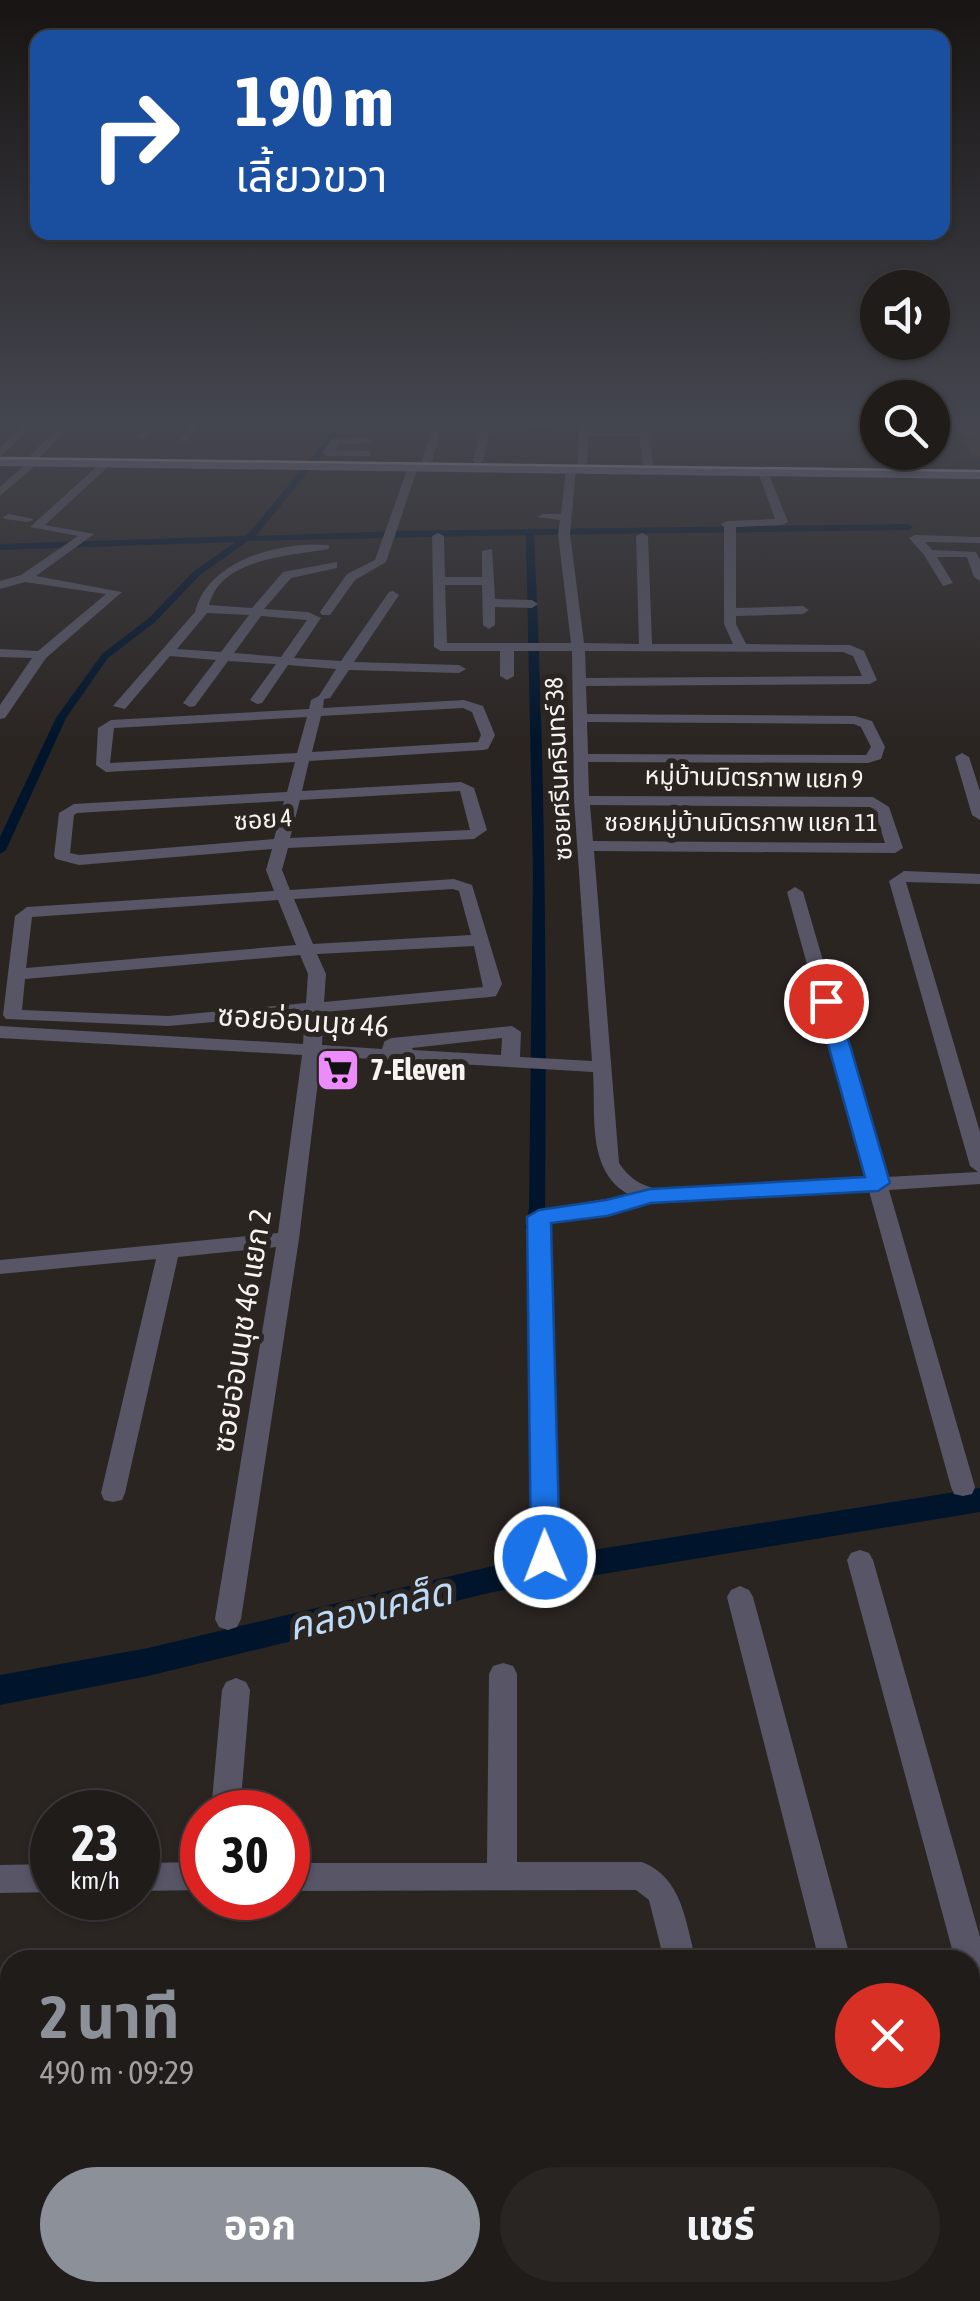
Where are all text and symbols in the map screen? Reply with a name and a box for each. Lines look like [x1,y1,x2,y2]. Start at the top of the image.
text: 190 m [235,61,394,141]
icon: right [70,70,200,200]
text: เลี้ยวขวา [235,150,387,202]
map controls [860,270,950,470]
button: sound [860,270,950,360]
button: search [860,380,950,470]
street label: ซอยศรีนครินทร์ 38 [539,677,577,861]
street label: หมู่บ้านมิตรภาพ แยก 9 [644,761,864,795]
street label: ซอย 4 [233,803,293,835]
street label: ซอยหมู่บ้านมิตรภาพ แยก 11 [604,808,878,838]
pin [784,959,869,1044]
icon: arrive [799,974,854,1029]
street label: ซอยอ่อนนุช 46 [216,997,390,1045]
supermarket icon: 7-Eleven [315,1047,361,1093]
place label: 7-Eleven [370,1052,466,1086]
street label: ซอยอ่อนนุช 46 แยก 2 [205,1207,279,1455]
position arrow [493,1505,597,1609]
water label: คลองเคล็ด [284,1568,457,1648]
speed limit sign: 30 [180,1790,310,1920]
text: 23 [71,1814,118,1872]
text: km/h [70,1866,120,1894]
text: 2 นาที [40,1982,180,2051]
button: close [835,1983,940,2088]
text: 490 m · 09:29 [40,2054,194,2091]
button: ออก [40,2167,480,2282]
button: แชร์ [500,2167,940,2282]

